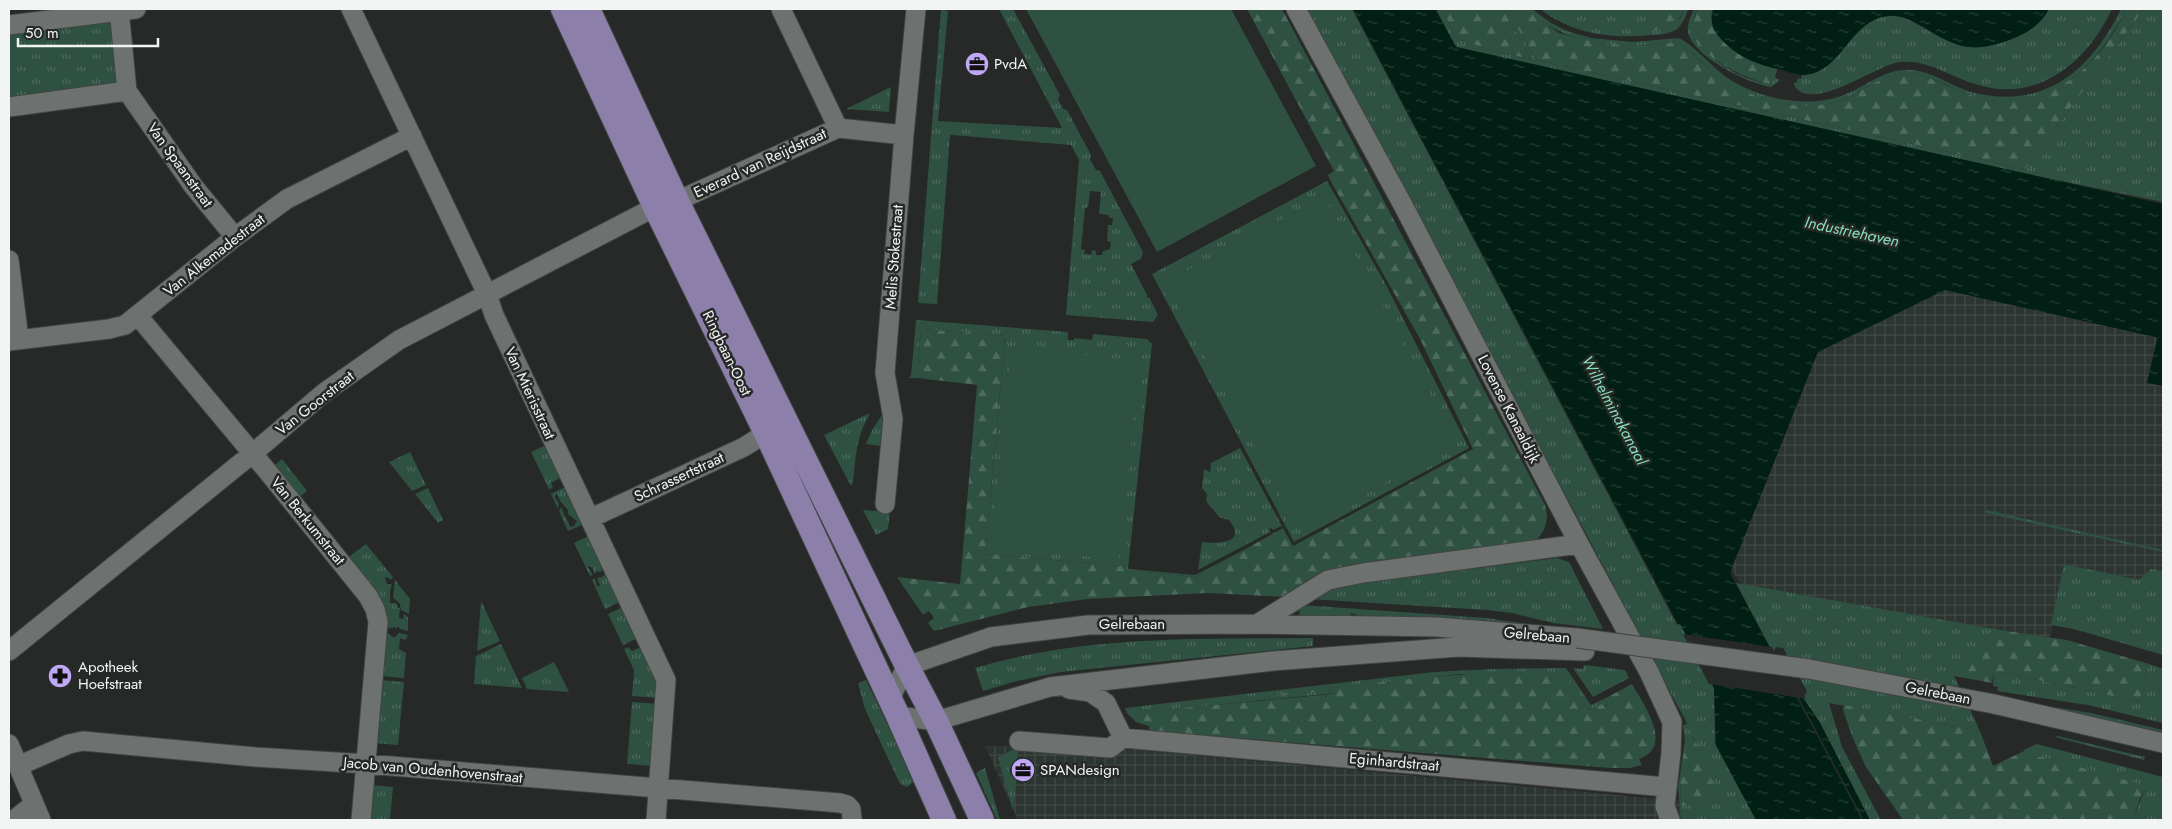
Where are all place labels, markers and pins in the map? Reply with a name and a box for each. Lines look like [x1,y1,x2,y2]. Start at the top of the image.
office icon: PvdA [964,51,990,77]
place label: PvdA [994,53,1027,75]
place label: Apotheek Hoefstraat [78,656,142,695]
pharmacy icon: Apotheek Hoefstraat [47,663,73,689]
office icon: SPANdesign [1010,757,1036,783]
place label: SPANdesign [1040,759,1120,781]

